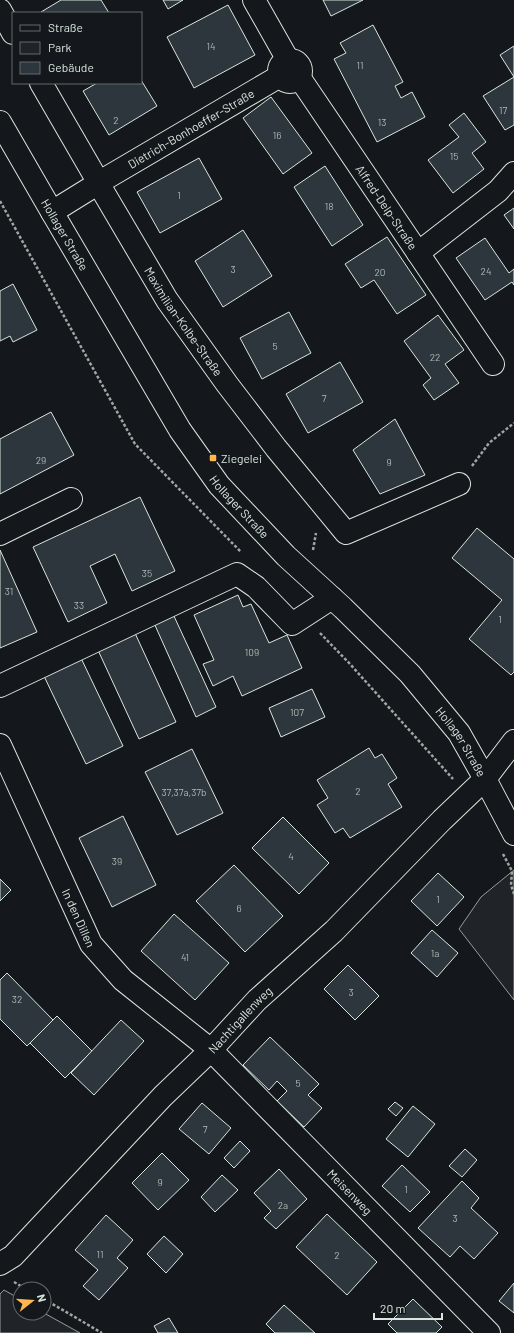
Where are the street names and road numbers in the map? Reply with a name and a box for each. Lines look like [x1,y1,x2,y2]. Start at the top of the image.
street label: Dietrich-Bonhoeffer-Straße [125,86,257,171]
street label: Alfred-Delp-Straße [353,162,421,252]
street label: Hollager Straße [39,196,92,273]
street label: Maximilian-Kolbe-Straße [142,264,226,378]
street label: Hollager Straße [207,472,272,541]
street label: Hollager Straße [433,704,489,779]
street label: In den Dillen [60,886,98,949]
street label: Nachtigallenweg [205,983,275,1056]
street label: Meisenweg [325,1166,375,1217]

